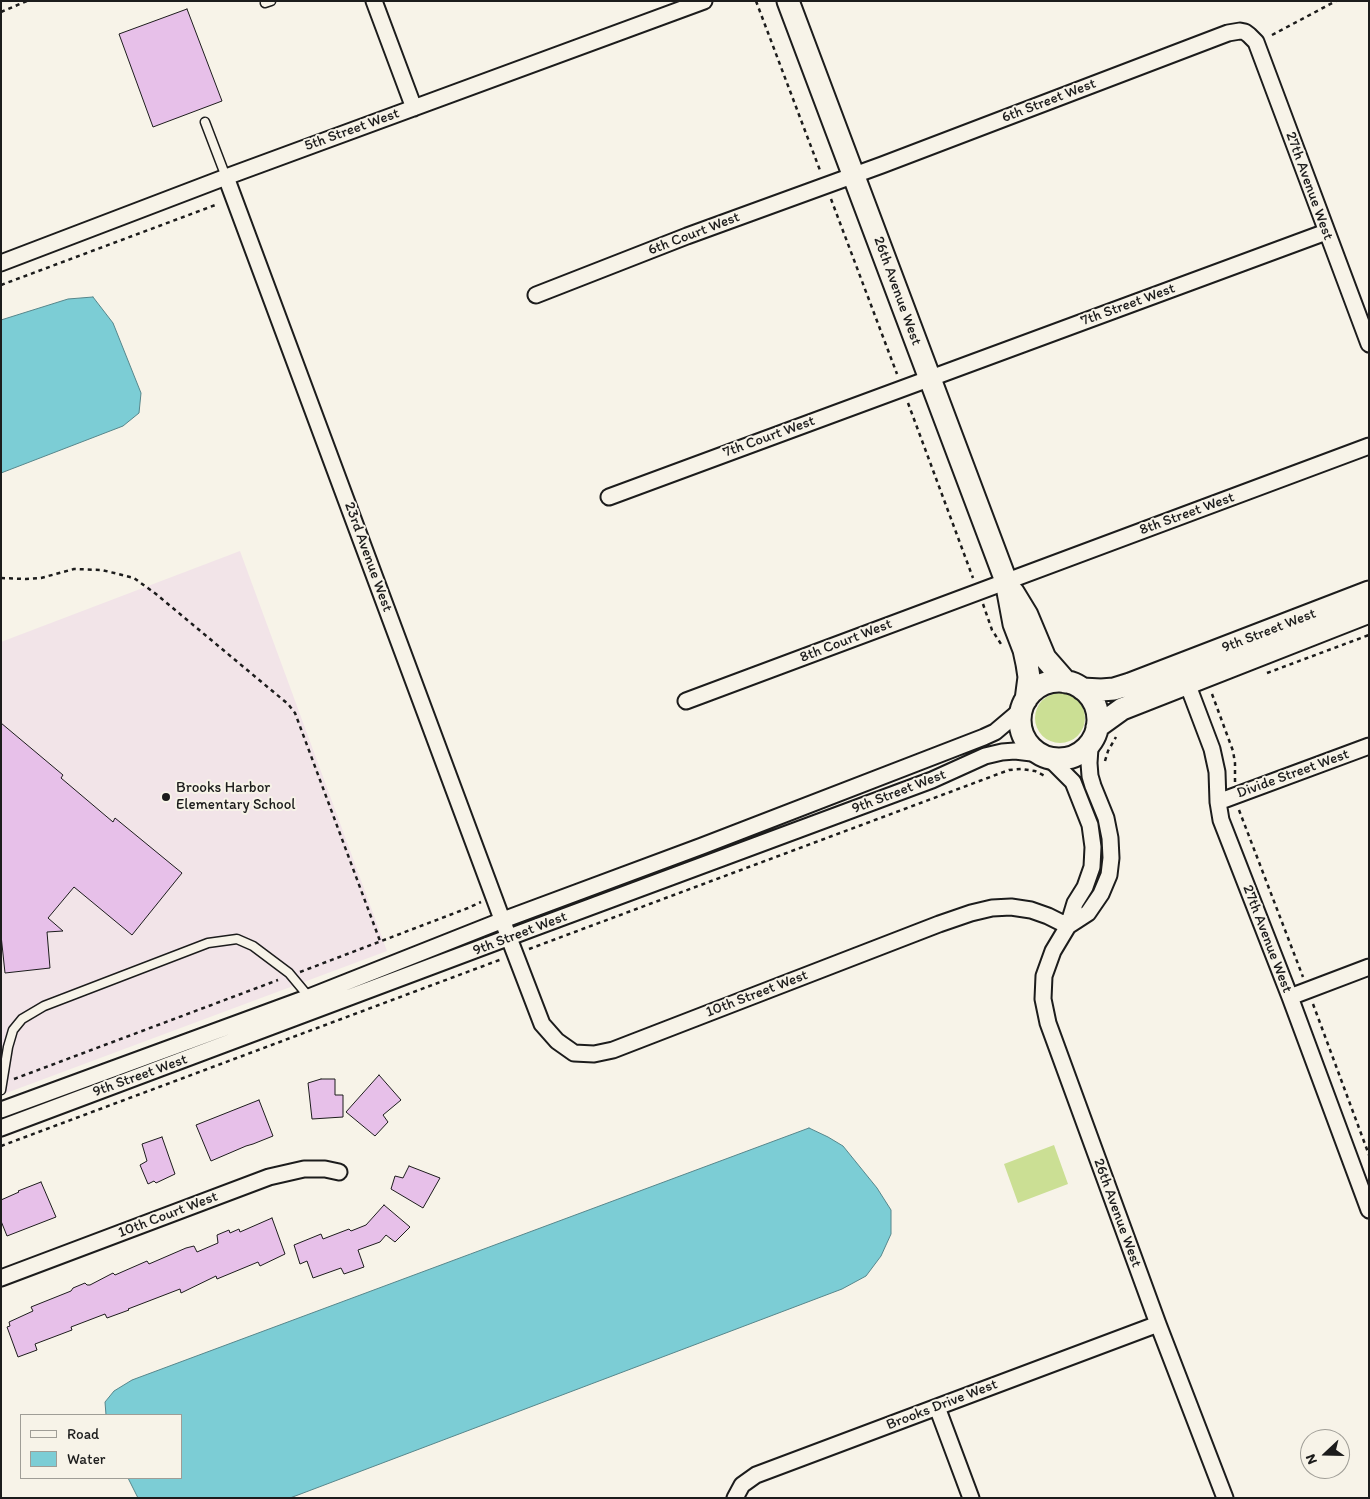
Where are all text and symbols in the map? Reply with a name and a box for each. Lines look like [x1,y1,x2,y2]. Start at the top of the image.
street label: 6th Street West [999,75,1099,127]
street label: 5th Street West [302,105,402,155]
street label: 27th Avenue West [1281,129,1337,243]
street label: 6th Court West [646,208,742,260]
street label: 26th Avenue West [869,234,925,348]
street label: 7th Street West [1078,280,1178,330]
street label: 7th Court West [721,412,817,462]
street label: 8th Street West [1137,488,1237,540]
street label: 23rd Avenue West [340,500,396,614]
street label: 9th Street West [1219,605,1319,657]
street label: 8th Court West [797,615,895,667]
street label: Divide Street West [1234,745,1352,803]
street label: 9th Street West [849,766,949,818]
place label: Brooks Harbor Elementary School [176,779,296,814]
marker: Brooks Harbor Elementary School [160,791,172,803]
street label: 27th Avenue West [1238,883,1296,995]
street label: 9th Street West [470,908,570,960]
street label: 10th Street West [704,966,810,1022]
street label: 9th Street West [90,1051,190,1101]
street label: 26th Avenue West [1089,1156,1145,1270]
street label: 10th Court West [116,1188,220,1242]
street label: Brooks Drive West [884,1376,1000,1434]
legend [20,1414,182,1479]
text: Road [67,1425,99,1443]
north arrow [1300,1429,1350,1479]
text: Water [67,1450,105,1468]
text: N [1302,1452,1321,1467]

